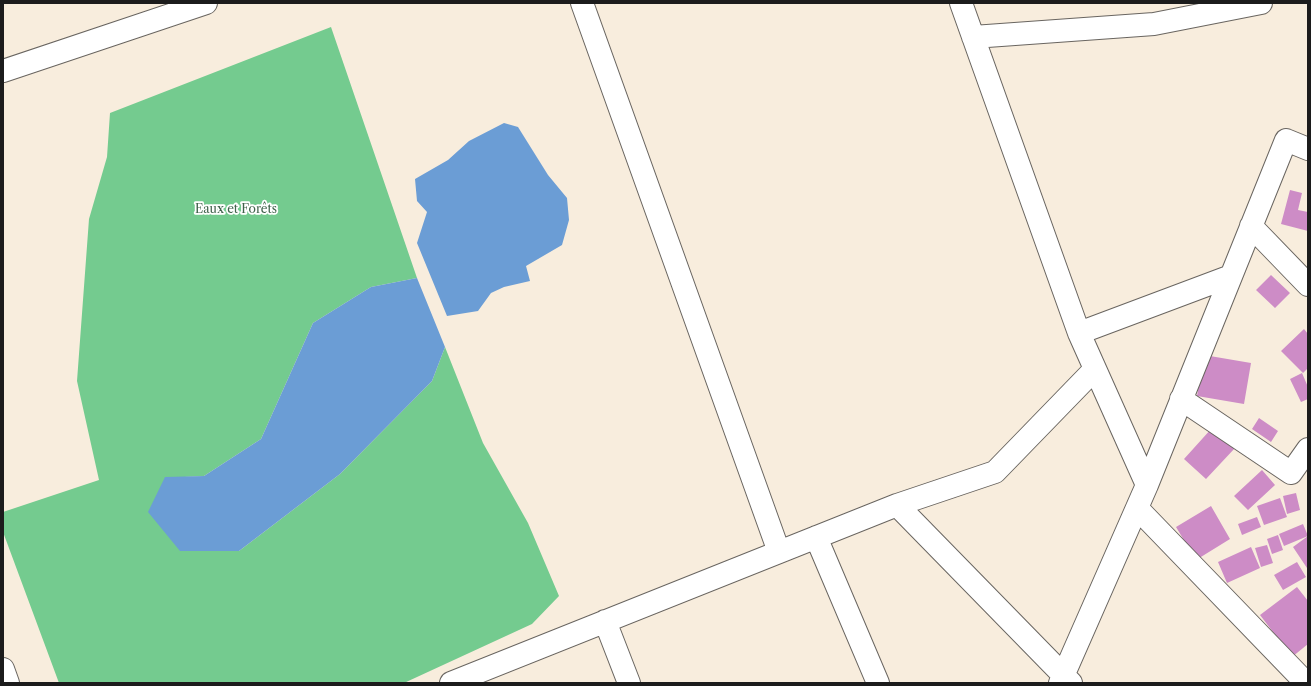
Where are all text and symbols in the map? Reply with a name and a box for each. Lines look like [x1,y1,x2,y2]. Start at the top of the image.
park label: Eaux et Forêts [195,203,277,217]

